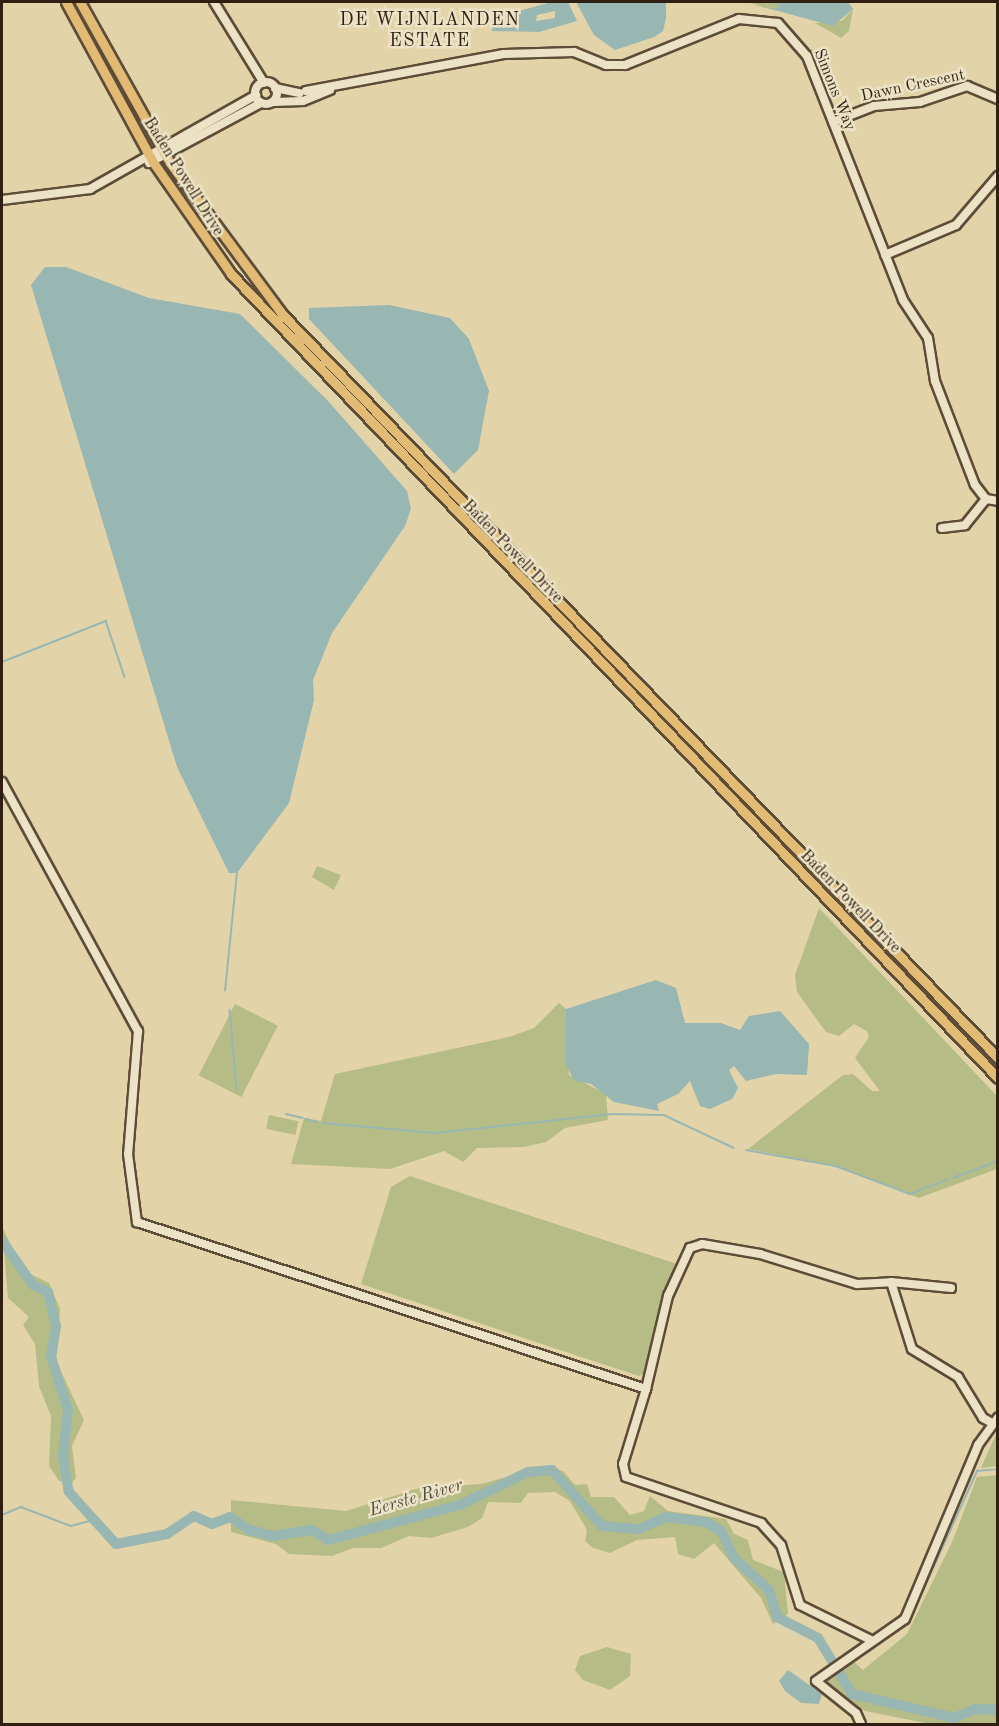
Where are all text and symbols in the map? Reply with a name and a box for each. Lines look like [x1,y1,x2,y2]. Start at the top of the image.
district label: DE WIJNLANDEN ESTATE [340,10,520,52]
street label: Simons Way [809,46,859,134]
street label: Dawn Crescent [859,66,967,106]
street label: Baden Powell Drive [139,114,227,240]
street label: Baden Powell Drive [458,496,566,608]
street label: Baden Powell Drive [796,846,904,958]
water label: Eerste River [367,1474,465,1522]

